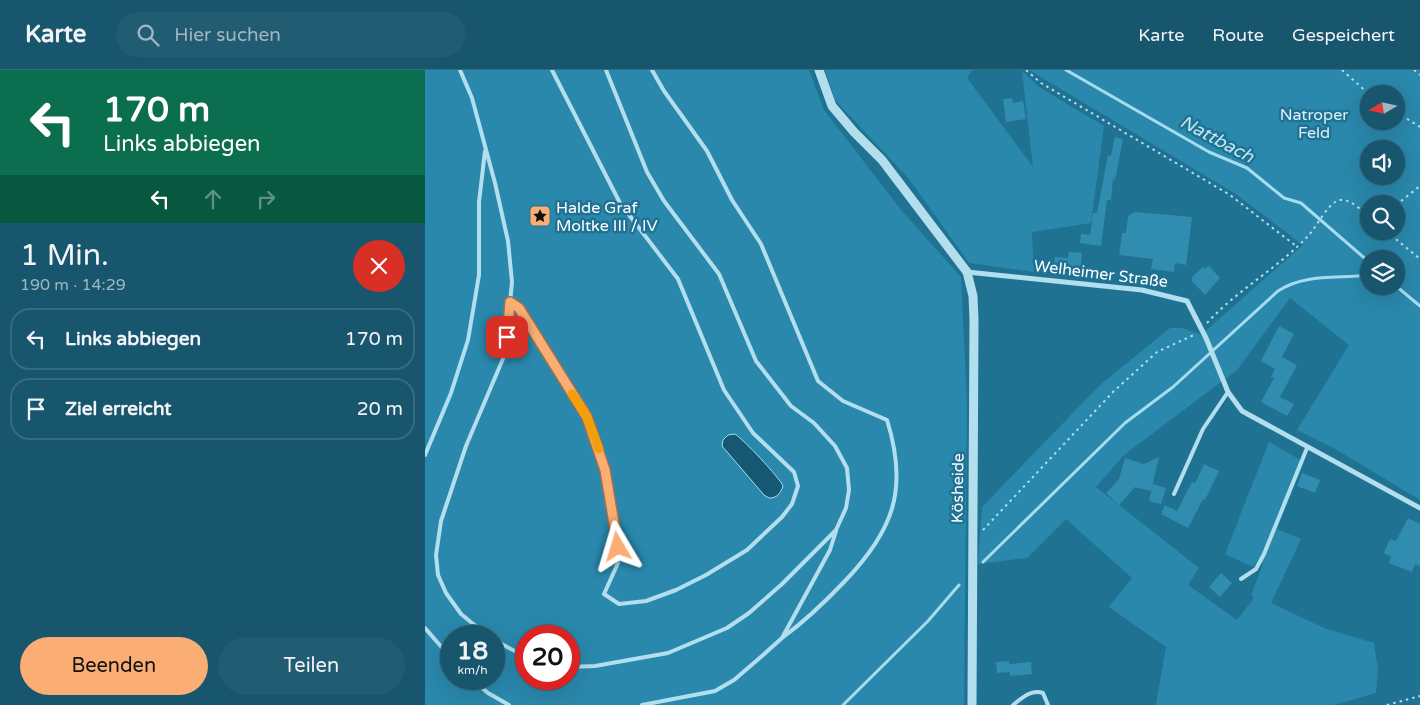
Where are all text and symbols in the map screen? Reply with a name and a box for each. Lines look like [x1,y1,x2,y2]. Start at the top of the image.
search box [116,12,466,57]
text: Karte [25,20,86,49]
icon: search [134,21,162,49]
text: Hier suchen [174,24,281,46]
text: Karte [1138,24,1184,46]
text: Route [1212,24,1264,46]
text: Gespeichert [1292,24,1395,46]
north arrow [1360,85,1405,130]
map controls [1360,85,1405,295]
text: 170 m [103,89,210,131]
icon: left [20,90,85,155]
park label: Natroper Feld [1280,105,1349,143]
water label: Nattbach [1176,110,1258,168]
text: Links abbiegen [103,131,261,157]
button: sound [1360,140,1405,185]
icon: left [146,185,174,213]
icon: ahead [199,185,227,213]
icon: right [252,185,280,213]
button: search [1360,195,1405,240]
place label: Halde Graf Moltke III / IV [556,198,658,236]
place icon: Halde Graf Moltke III / IV [528,204,552,228]
text: 1 Min. [20,237,109,274]
button: close [353,240,405,292]
button: layers [1360,250,1405,295]
street label: Welheimer Straße [1033,256,1169,292]
text: 190 m · 14:29 [20,275,126,295]
pin [486,316,528,358]
icon: arrive [493,323,521,351]
icon: left [22,325,50,353]
text: Links abbiegen [65,328,201,350]
text: 170 m [345,328,403,350]
icon: arrive [22,395,50,423]
text: Ziel erreicht [65,398,172,420]
text: 20 m [357,398,403,420]
street label: Kösheide [947,453,969,523]
position arrow [591,520,643,572]
speed limit sign: 20 [515,625,580,690]
text: 18 [457,636,488,666]
button: Beenden [20,637,208,695]
button: Teilen [218,637,405,695]
text: km/h [457,663,488,677]

